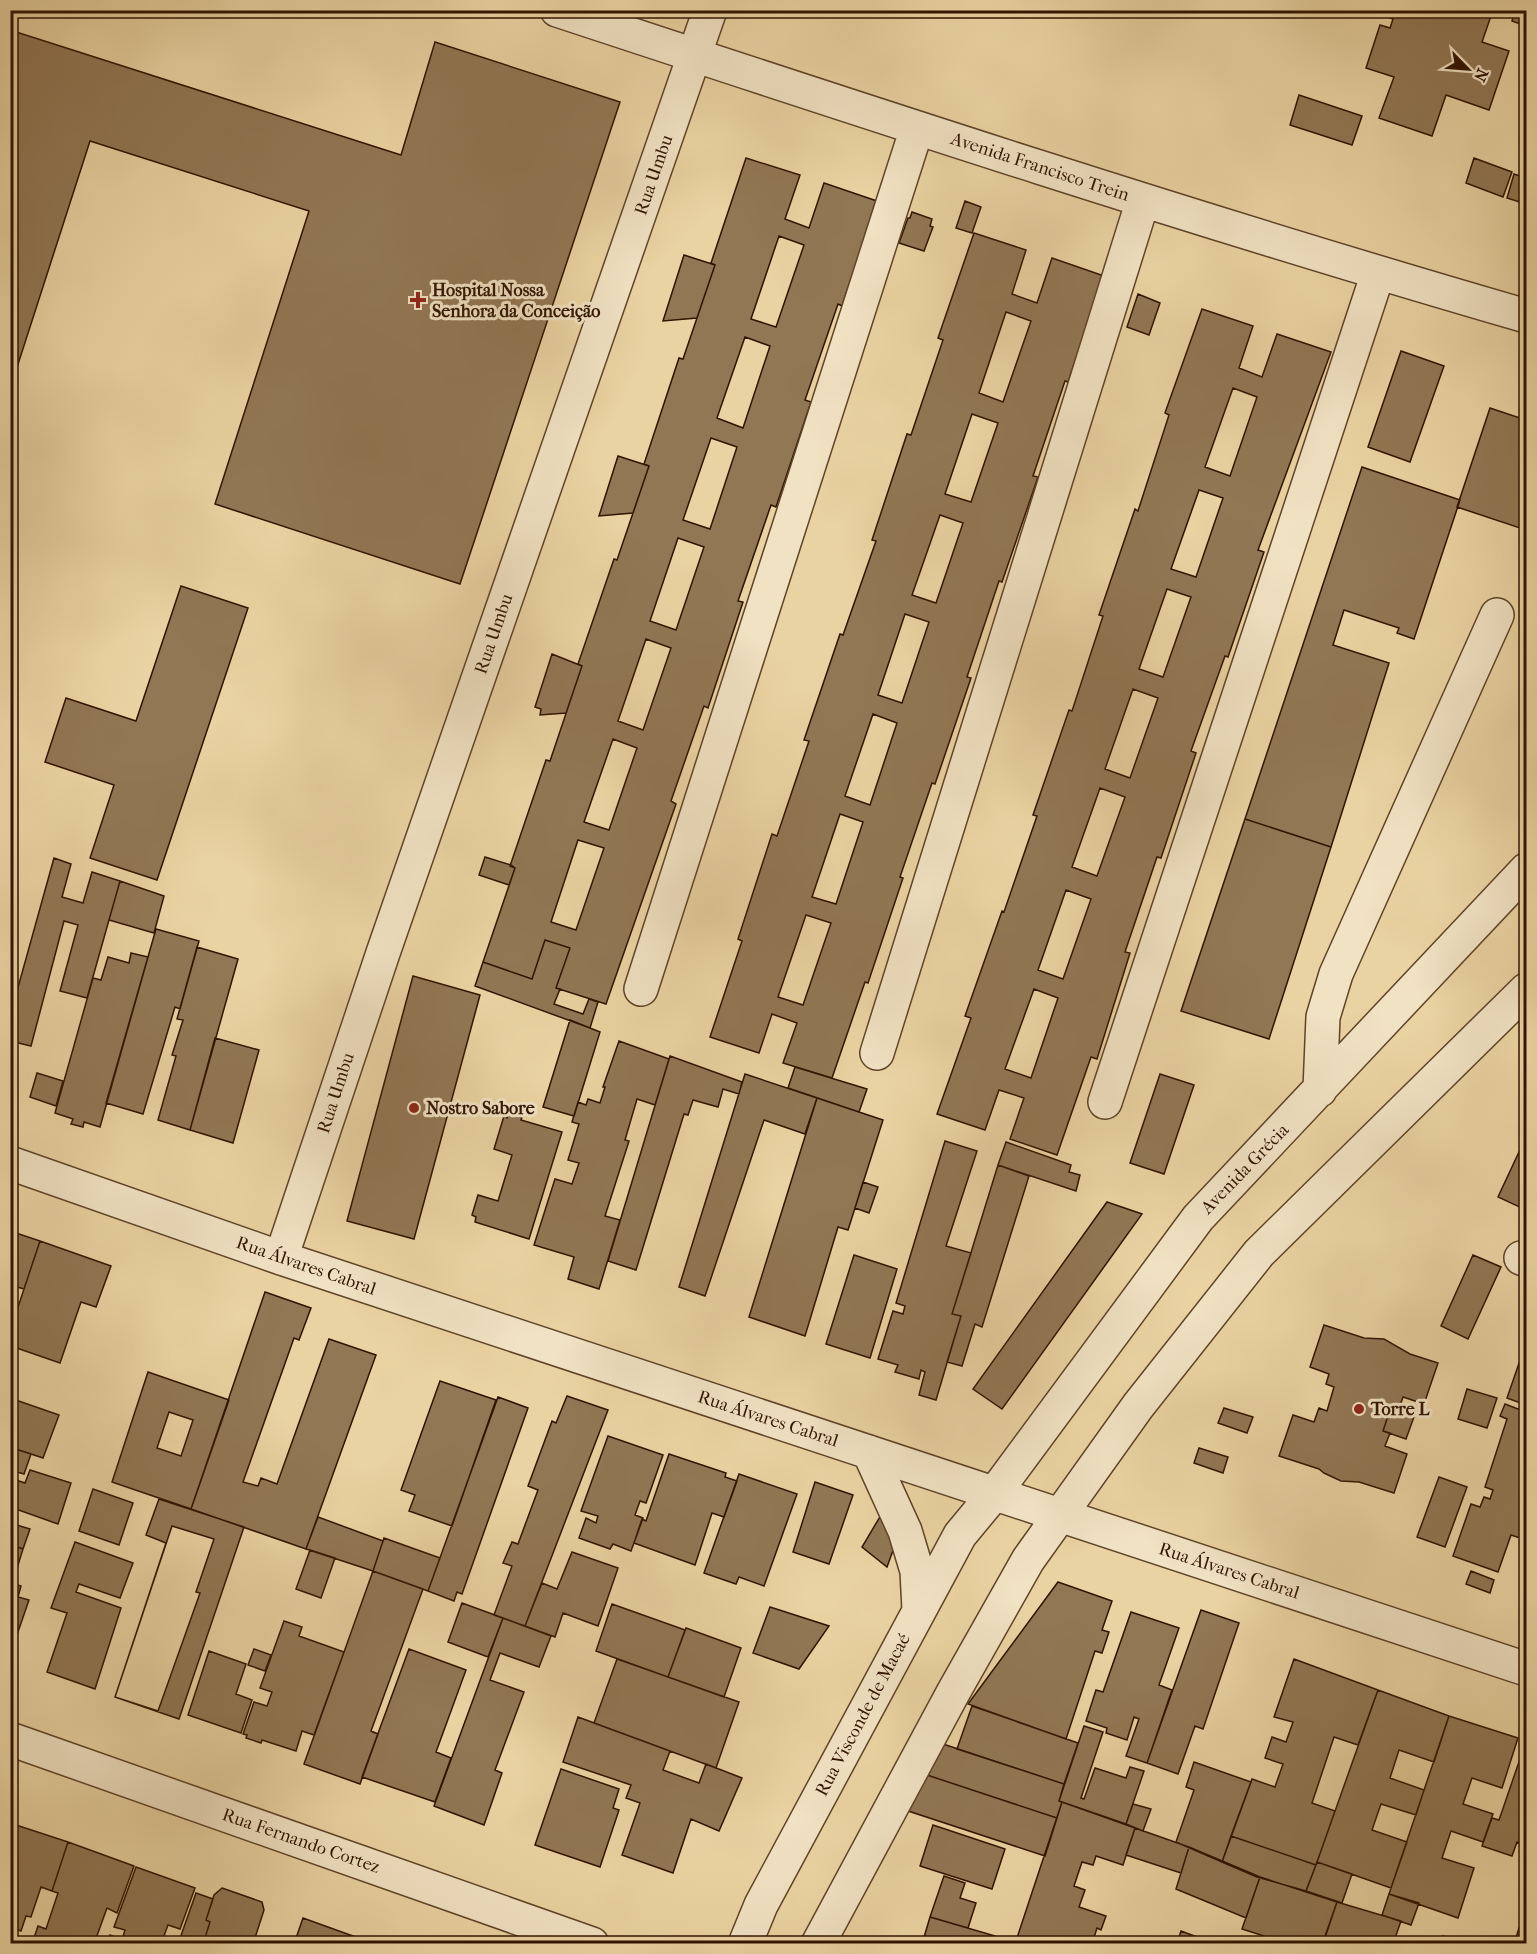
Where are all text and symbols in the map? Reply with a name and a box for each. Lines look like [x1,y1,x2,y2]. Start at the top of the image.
north arrow [1438,39,1498,99]
text: N [1470,66,1492,85]
street label: Avenida Francisco Trein [947,128,1132,206]
street label: Rua Umbu [630,132,678,218]
place label: Hospital Nossa Senhora da Conceição [432,280,600,322]
marker: Hospital Nossa Senhora da Conceição [409,291,427,309]
street label: Rua Umbu [470,591,518,677]
street label: Rua Umbu [313,1050,359,1136]
place label: Nostro Sabore [426,1098,535,1119]
marker: Nostro Sabore [407,1101,421,1115]
street label: Avenida Grécia [1196,1119,1294,1219]
street label: Rua Álvares Cabral [233,1231,379,1300]
street label: Rua Álvares Cabral [695,1385,841,1452]
place label: Torre L [1370,1399,1430,1420]
marker: Torre L [1352,1402,1366,1416]
street label: Rua Álvares Cabral [1156,1537,1302,1604]
street label: Rua Visconde de Macaé [811,1630,915,1800]
street label: Rua Fernando Cortez [219,1804,383,1878]

